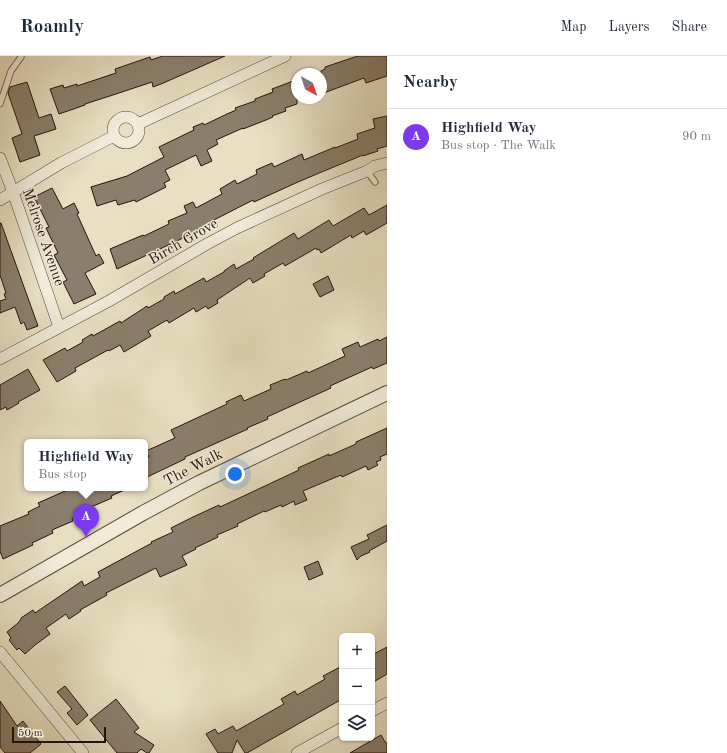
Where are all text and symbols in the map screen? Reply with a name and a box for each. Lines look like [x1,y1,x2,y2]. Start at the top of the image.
text: Roamly [20,18,84,37]
text: Map [561,20,587,34]
text: Layers [609,20,650,34]
text: Share [672,20,707,34]
north arrow [291,68,327,104]
text: Nearby [403,74,458,91]
text: Highfield Way [441,121,537,136]
text: A [411,130,421,143]
text: 90 m [682,130,711,143]
text: Bus stop · The Walk [441,139,556,152]
street label: Melrose Avenue [19,187,66,288]
street label: Birch Grove [147,216,221,268]
popup [24,439,148,491]
street label: The Walk [162,447,226,490]
text: Highfield Way [38,450,134,465]
your location [225,464,245,484]
text: Bus stop [38,468,87,481]
pin: A [73,504,99,537]
map controls [339,633,375,741]
button: + [339,633,375,669]
button: − [339,669,375,705]
button: layers [339,705,375,741]
scale bar [12,725,106,744]
text: 50 m [18,728,43,739]

